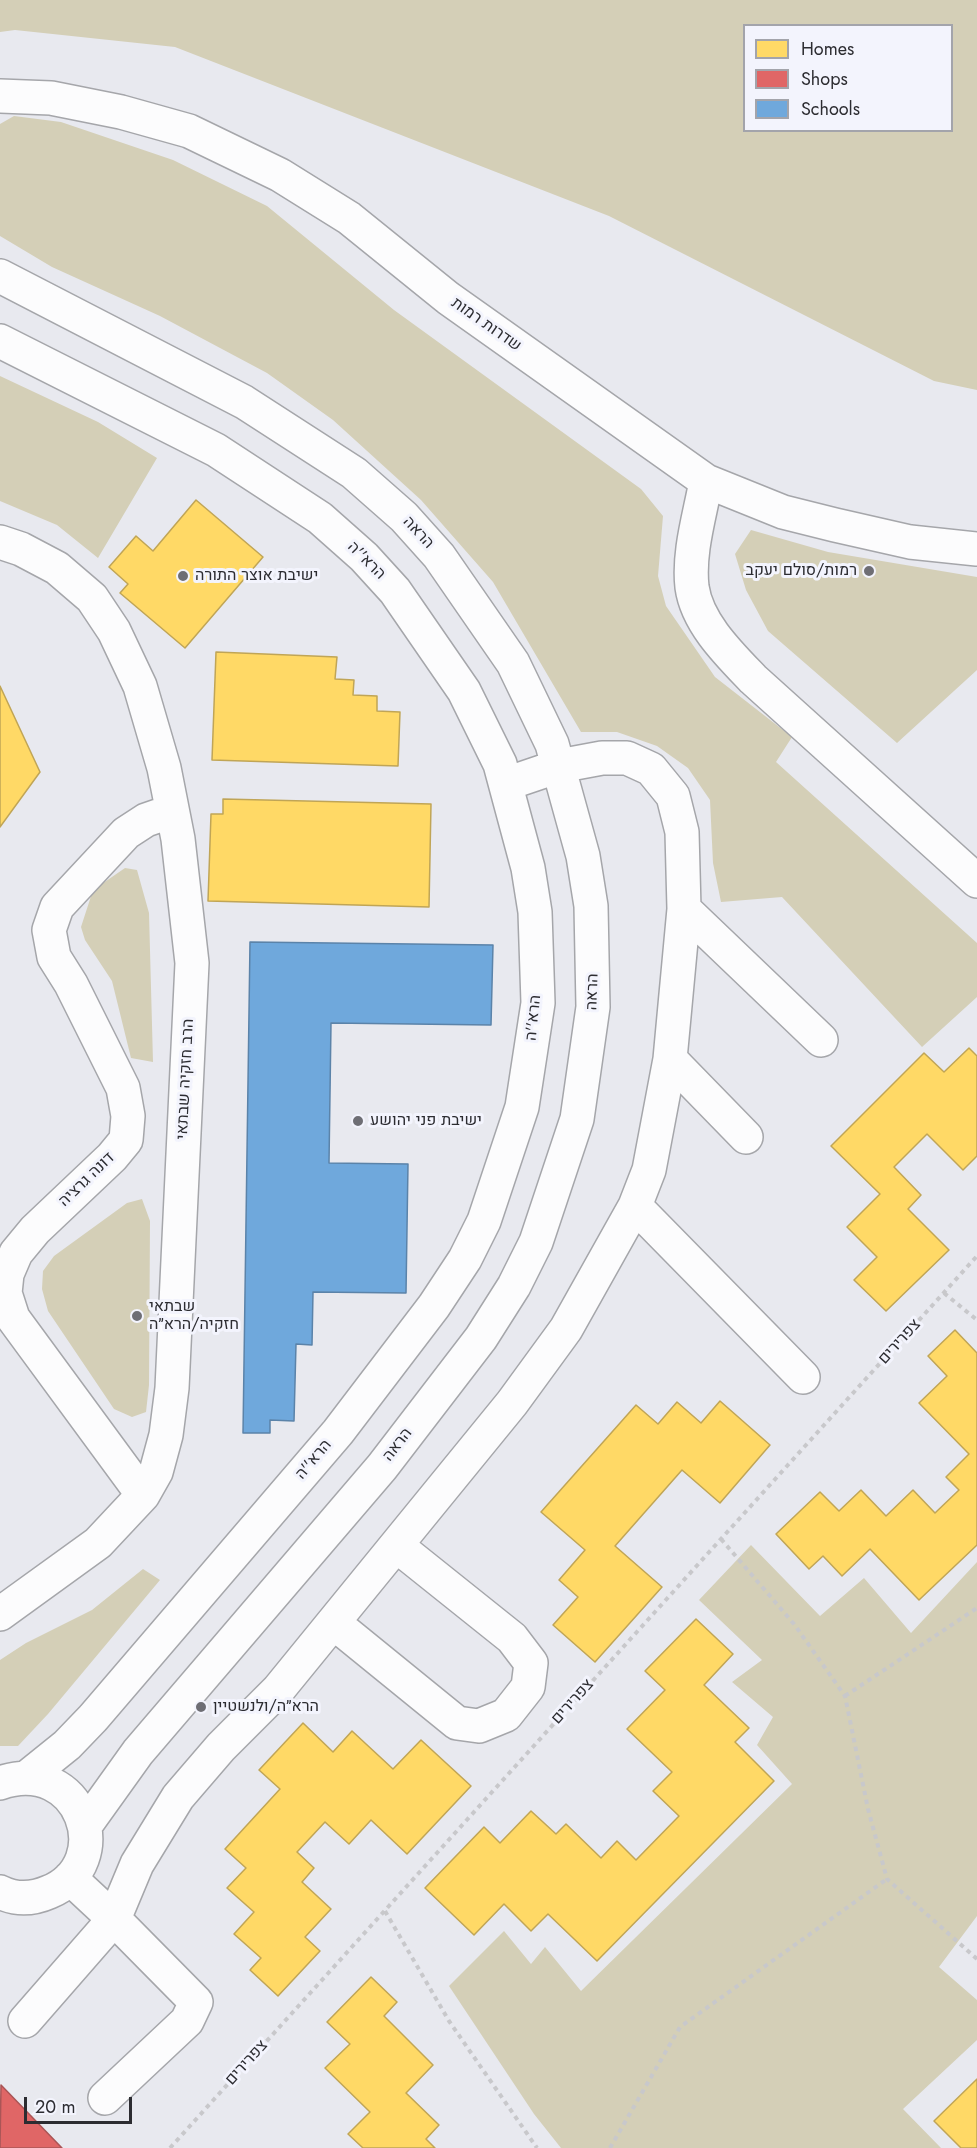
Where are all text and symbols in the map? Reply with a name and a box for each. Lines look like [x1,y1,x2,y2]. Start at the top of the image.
legend [743,24,953,132]
text: Homes [801,36,854,62]
text: Shops [801,66,848,92]
text: Schools [801,96,860,122]
street label: שדרות רמות [447,294,525,356]
street label: הראה [398,513,438,553]
street label: הרא''ה [343,538,389,584]
place label: רמות/סולם יעקב [745,561,857,581]
marker: רמות/סולם יעקב [862,564,876,578]
place label: ישיבת אוצר התורה [195,566,318,586]
marker: ישיבת אוצר התורה [176,569,190,583]
street label: הראה [583,973,603,1011]
street label: הרא''ה [522,994,546,1042]
street label: הרב חזקיה שבתאי [173,1018,199,1140]
place label: ישיבת פני יהושע [370,1111,482,1131]
marker: ישיבת פני יהושע [351,1114,365,1128]
street label: דונה גרציה [55,1149,119,1211]
place label: שבתאי חזקיה/הרא״ה [149,1297,239,1335]
marker: שבתאי חזקיה/הרא״ה [130,1309,144,1323]
street label: צפרירים [875,1315,925,1369]
street label: הראה [379,1425,417,1465]
street label: הרא''ה [292,1436,336,1484]
street label: צפרירים [548,1675,598,1729]
place label: הרא״ה/ולנשטיין [213,1697,319,1717]
marker: הרא״ה/ולנשטיין [194,1700,208,1714]
street label: צפרירים [222,2036,272,2090]
scale bar [27,2085,135,2123]
text: 20 m [35,2094,75,2120]

